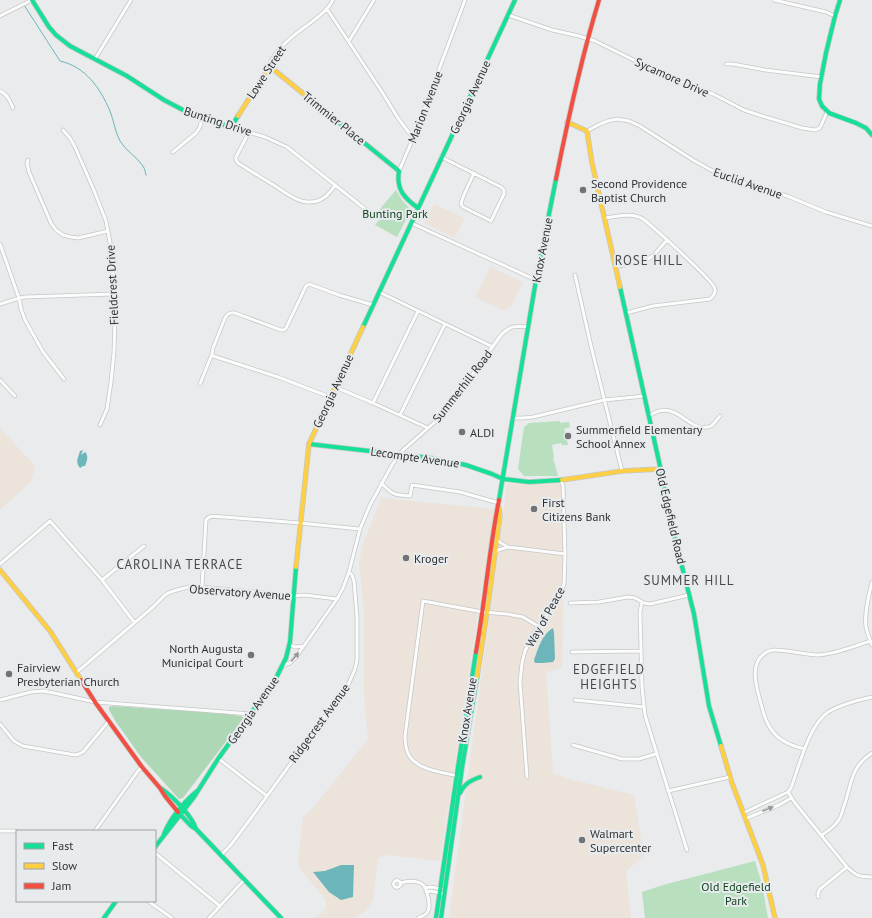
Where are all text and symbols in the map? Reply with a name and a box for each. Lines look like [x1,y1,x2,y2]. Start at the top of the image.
street label: Lowe Street [243,43,289,101]
street label: Sycamore Drive [633,54,711,100]
street label: Georgia Avenue [446,58,494,136]
street label: Marion Avenue [404,69,446,145]
street label: Trimmier Place [300,88,368,148]
street label: Bunting Drive [182,103,254,139]
street label: Euclid Avenue [712,164,784,202]
place label: Second Providence Baptist Church [591,176,687,205]
marker: Second Providence Baptist Church [578,185,588,195]
park label: Bunting Park [362,206,428,221]
street label: Knox Avenue [528,216,556,284]
street label: Fieldcrest Drive [102,245,122,325]
district label: ROSE HILL [615,252,683,269]
street label: Summerhill Road [429,347,495,425]
street label: Georgia Avenue [309,352,357,430]
place label: Summerfield Elementary School Annex [576,422,703,451]
place label: ALDI [470,425,495,440]
marker: ALDI [457,427,467,437]
marker: Summerfield Elementary School Annex [563,431,573,441]
street label: Lecompte Avenue [370,443,460,471]
street label: Old Edgefield Road [653,467,689,565]
place label: First Citizens Bank [542,495,611,524]
marker: First Citizens Bank [529,504,539,514]
place label: Kroger [414,551,448,566]
marker: Kroger [401,553,411,563]
district label: CAROLINA TERRACE [116,556,244,573]
district label: SUMMER HILL [643,572,735,589]
street label: Observatory Avenue [189,581,291,603]
street label: Way of Peace [522,584,568,650]
place label: North Augusta Municipal Court [162,641,243,670]
marker: North Augusta Municipal Court [246,650,256,660]
one-way arrow [291,652,300,662]
place label: Fairview Presbyterian Church [17,660,119,689]
district label: EDGEFIELD HEIGHTS [573,661,645,693]
marker: Fairview Presbyterian Church [4,669,14,679]
street label: Georgia Avenue [224,673,282,747]
street label: Knox Avenue [454,676,480,744]
street label: Ridgecrest Avenue [285,680,353,766]
one-way arrow [763,806,774,812]
place label: Walmart Supercenter [590,826,651,855]
legend [16,830,156,902]
marker: Walmart Supercenter [577,835,587,845]
text: Fast [52,838,73,853]
text: Slow [52,858,77,873]
text: Jam [51,878,71,893]
park label: Old Edgefield Park [701,879,771,908]

